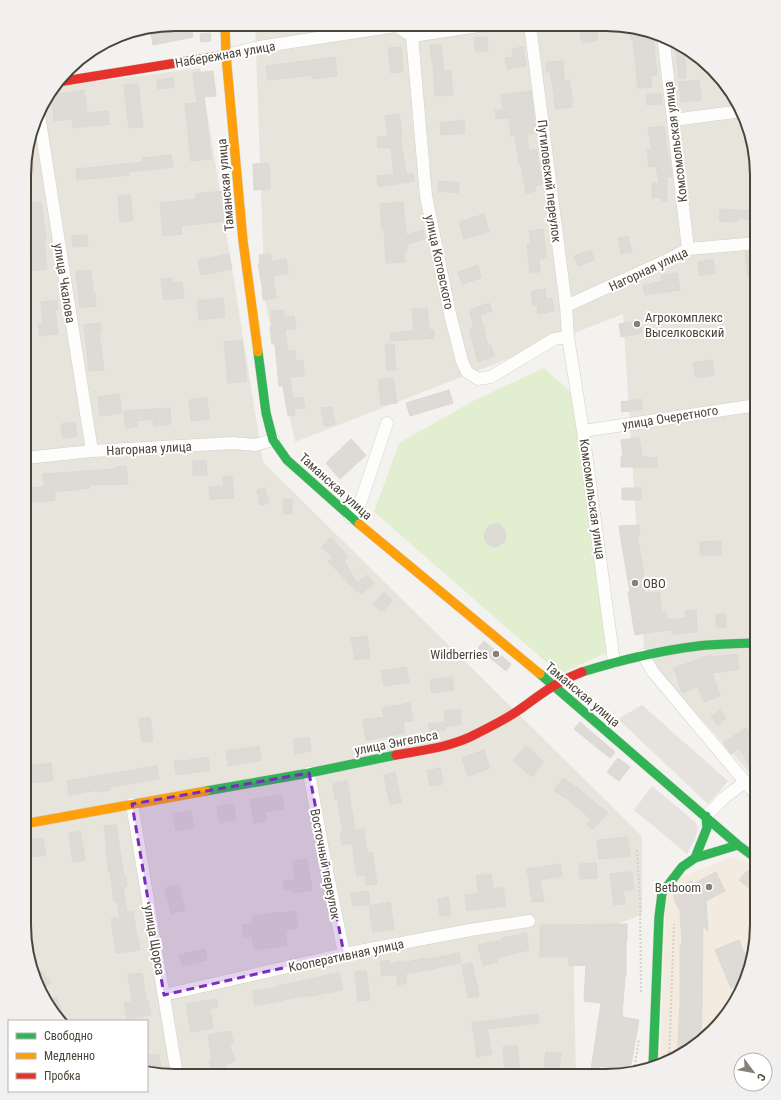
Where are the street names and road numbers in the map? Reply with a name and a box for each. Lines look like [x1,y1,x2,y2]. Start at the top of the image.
street label: Набережная улица [174,38,276,71]
street label: Комсомольская улица [661,81,690,203]
street label: Путиловский переулок [535,119,565,244]
street label: Таманская улица [214,138,237,232]
street label: улица Котовского [422,214,457,311]
street label: улица Чкалова [51,242,78,324]
street label: Нагорная улица [606,245,690,294]
street label: улица Очеретного [621,403,719,432]
street label: Комсомольская улица [577,438,608,560]
street label: Нагорная улица [106,439,192,458]
street label: Таманская улица [296,450,375,523]
street label: Таманская улица [542,659,623,730]
street label: улица Энгельса [353,727,439,758]
street label: Восточный переулок [307,807,344,921]
street label: улица Щорса [141,904,168,976]
street label: Кооперативная улица [287,936,405,975]

